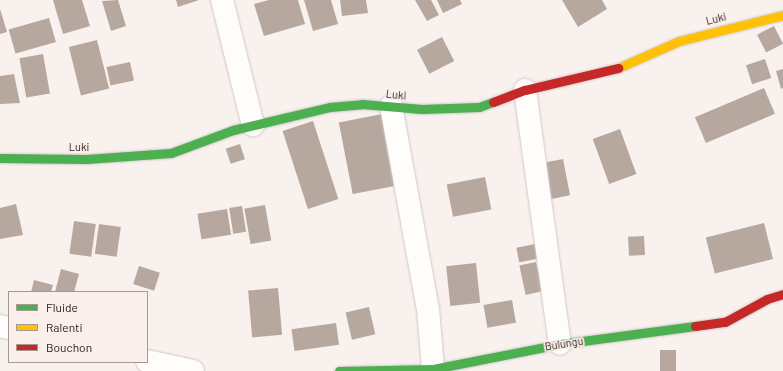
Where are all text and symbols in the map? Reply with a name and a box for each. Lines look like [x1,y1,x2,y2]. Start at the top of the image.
street label: Luki [704,10,728,28]
street label: Luki [385,87,407,103]
street label: Luki [69,140,89,154]
legend [8,291,148,363]
text: Fluide [46,300,78,314]
text: Ralenti [46,320,83,334]
street label: Bulungu [544,334,584,354]
text: Bouchon [46,340,92,354]

